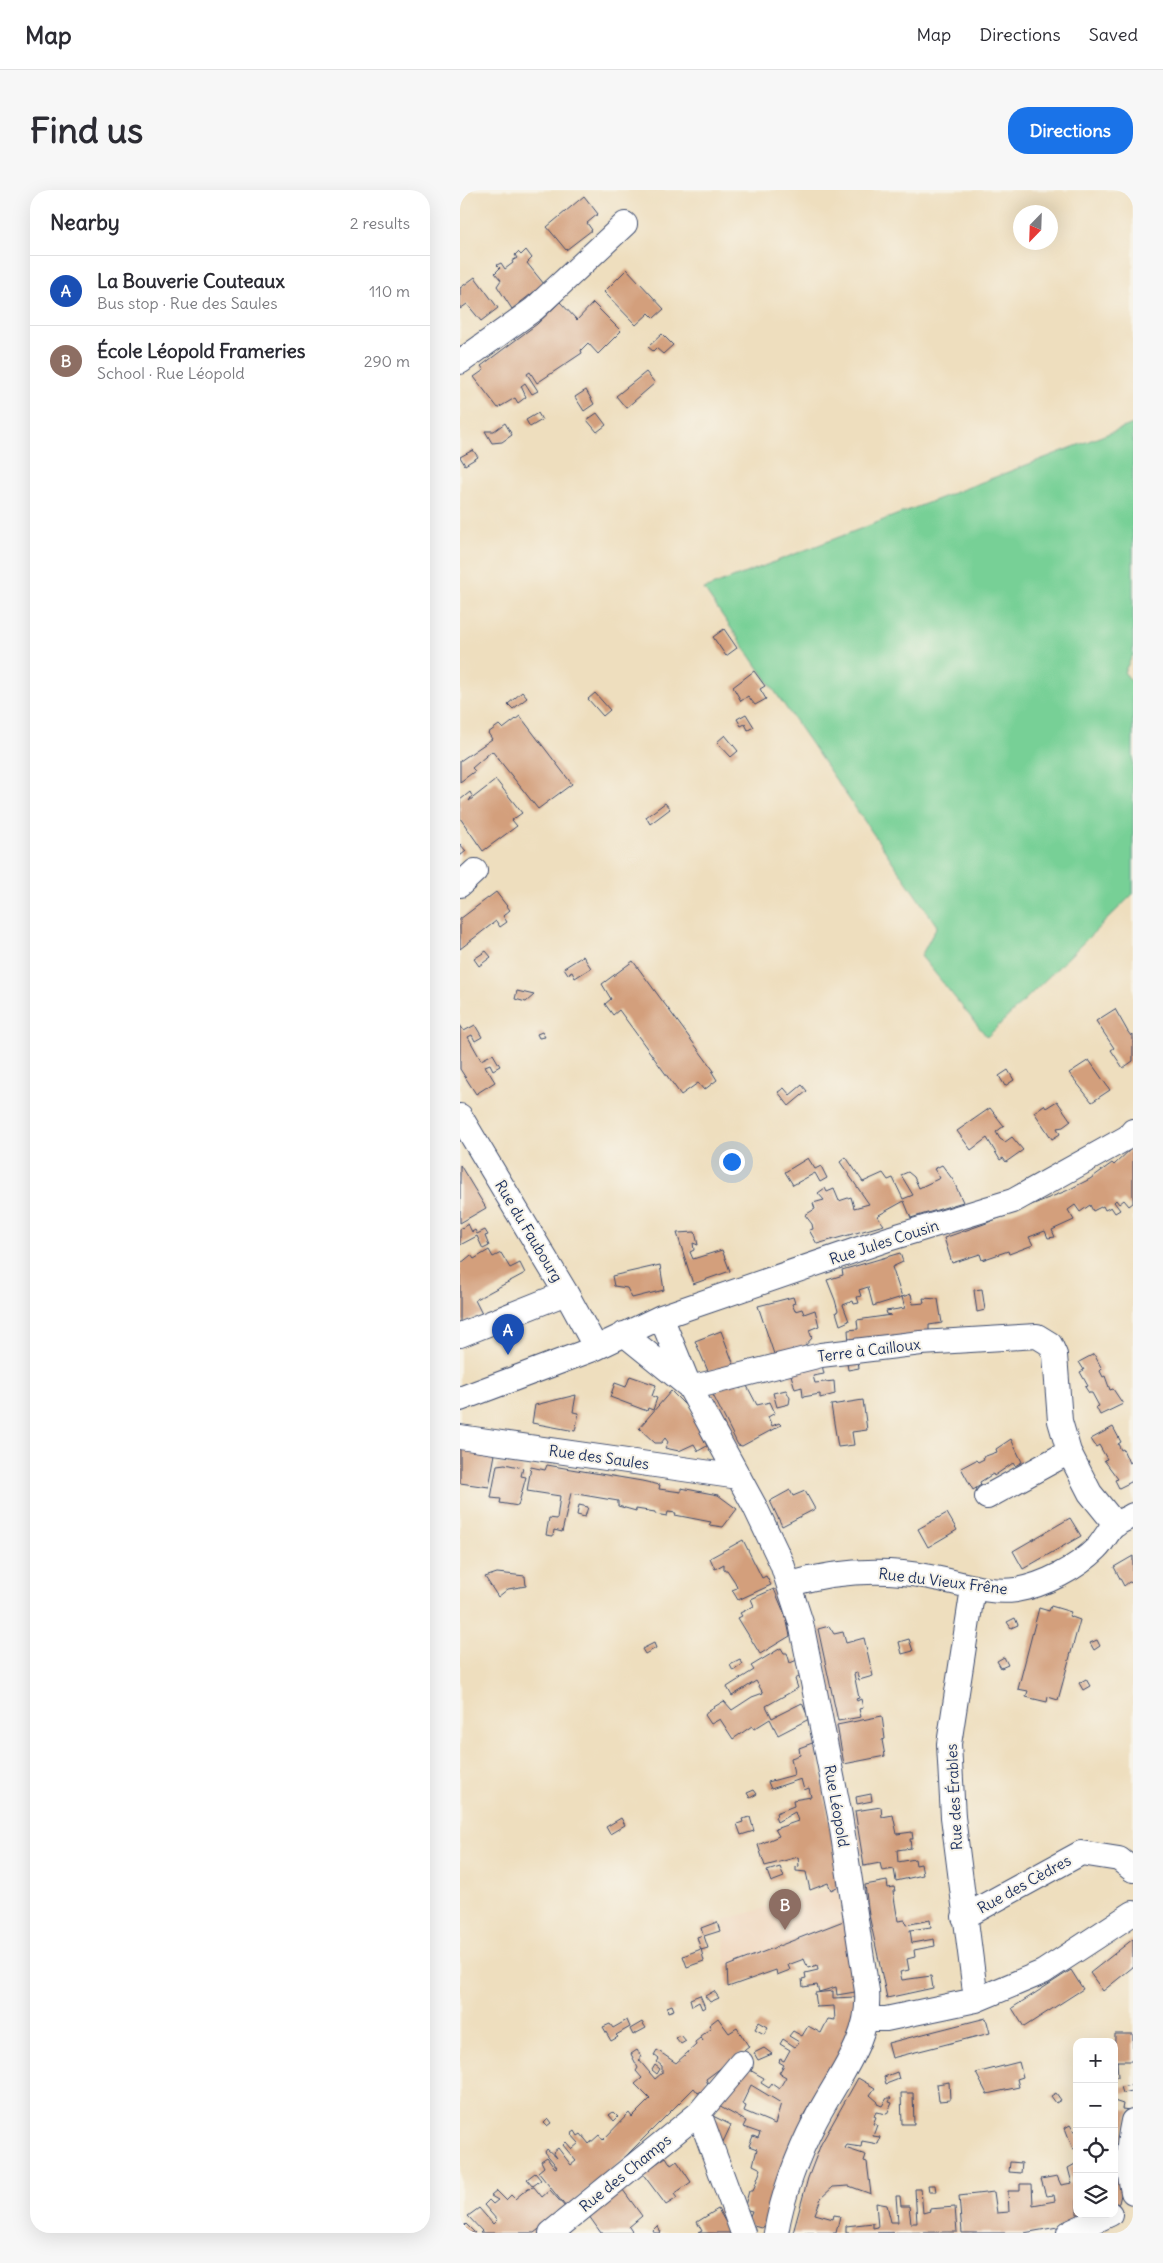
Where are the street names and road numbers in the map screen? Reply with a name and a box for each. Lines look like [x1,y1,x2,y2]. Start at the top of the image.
street label: Rue du Faubourg [491,1176,567,1286]
street label: Rue Jules Cousin [827,1215,941,1269]
street label: Terre à Cailloux [817,1334,922,1366]
street label: Rue des Saules [548,1441,650,1473]
street label: Rue du Vieux Frêne [877,1564,1009,1598]
street label: Rue des Érables [942,1743,966,1851]
street label: Rue Léopold [820,1763,854,1849]
street label: Rue des Cèdres [974,1850,1074,1918]
street label: Rue des Champs [575,2130,675,2216]

